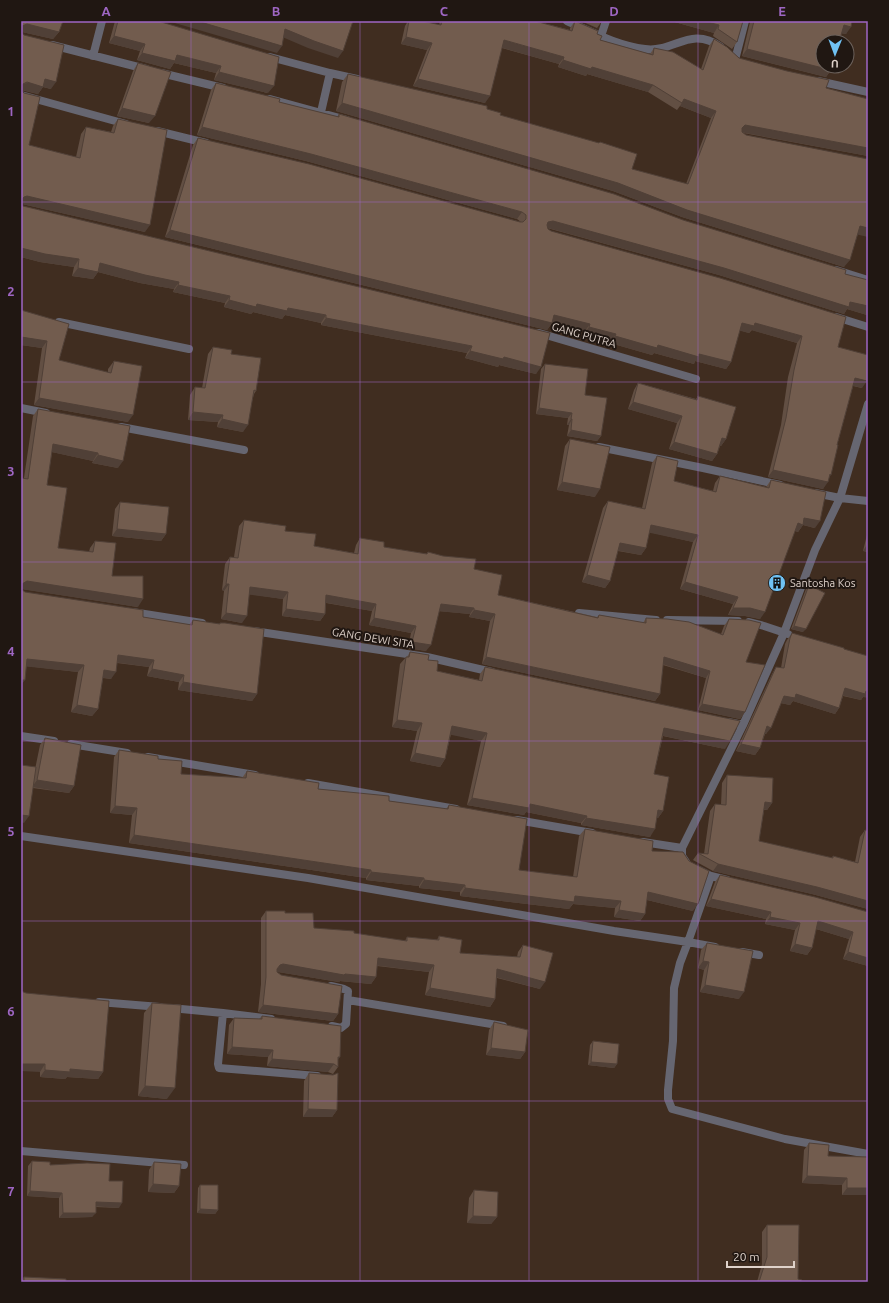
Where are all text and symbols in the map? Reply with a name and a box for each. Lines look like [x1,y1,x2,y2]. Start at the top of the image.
text: A [101,4,111,18]
text: B [272,4,281,18]
text: C [440,4,449,18]
text: D [609,4,619,18]
text: E [778,4,786,18]
north arrow [815,34,855,74]
text: U [831,58,839,70]
text: 1 [7,104,15,118]
text: 2 [7,284,15,298]
street label: GANG PUTRA [550,320,618,350]
text: 3 [7,464,15,478]
building icon: Santosha Kos [767,573,787,593]
place label: Santosha Kos [790,577,856,589]
street label: GANG DEWI SITA [331,626,416,651]
text: 4 [7,644,15,658]
text: 5 [7,824,15,838]
text: 6 [7,1004,15,1018]
text: 7 [7,1184,15,1198]
scale bar [727,1243,794,1269]
text: 20 m [733,1250,760,1263]

